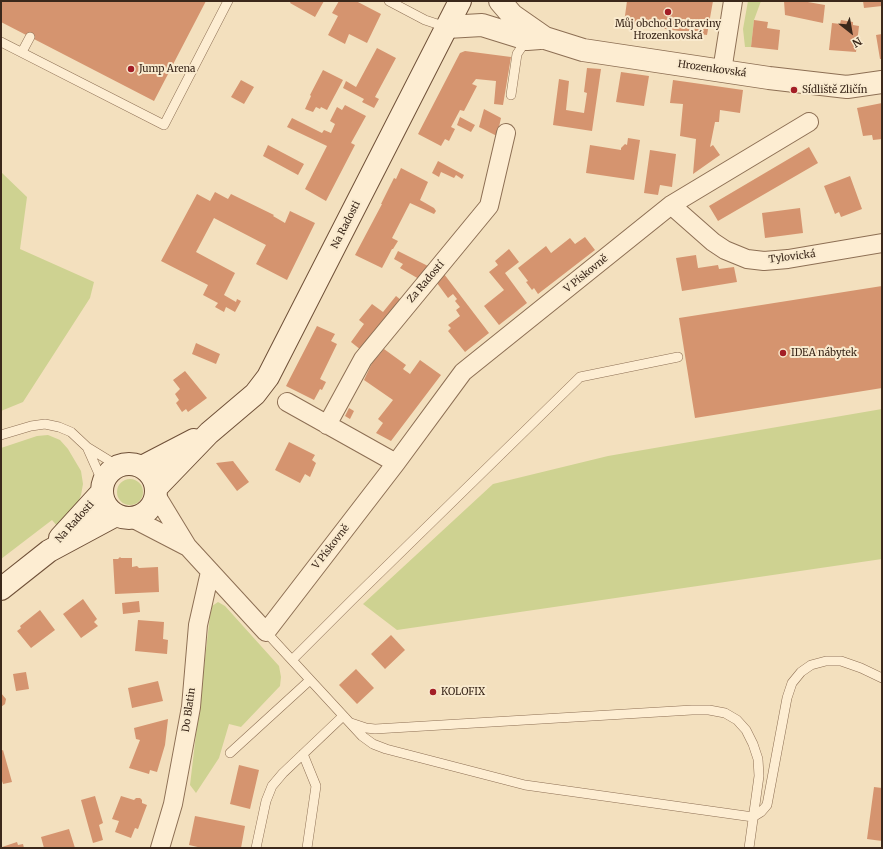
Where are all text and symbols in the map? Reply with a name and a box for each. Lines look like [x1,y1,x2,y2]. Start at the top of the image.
marker: Můj obchod Potraviny Hrozenkovská [663,7,673,17]
north arrow [831,12,871,52]
place label: Můj obchod Potraviny Hrozenkovská [615,18,721,42]
text: N [850,34,865,51]
street label: Hrozenkovská [677,58,747,80]
place label: Jump Arena [139,63,195,75]
marker: Jump Arena [126,64,136,74]
place label: Sídliště Zličín [802,84,867,96]
marker: Sídliště Zličín [789,85,799,95]
street label: Na Radosti [329,199,363,251]
street label: Tylovická [768,248,816,266]
street label: V Pískovně [562,253,610,295]
street label: Za Radostí [405,259,447,305]
place label: IDEA nábytek [791,347,857,359]
marker: IDEA nábytek [778,348,788,358]
street label: Na Radosti [53,499,97,545]
street label: V Pískovně [310,522,352,572]
place label: KOLOFIX [441,686,485,698]
street label: Do Blatin [180,687,198,733]
marker: KOLOFIX [428,687,438,697]

